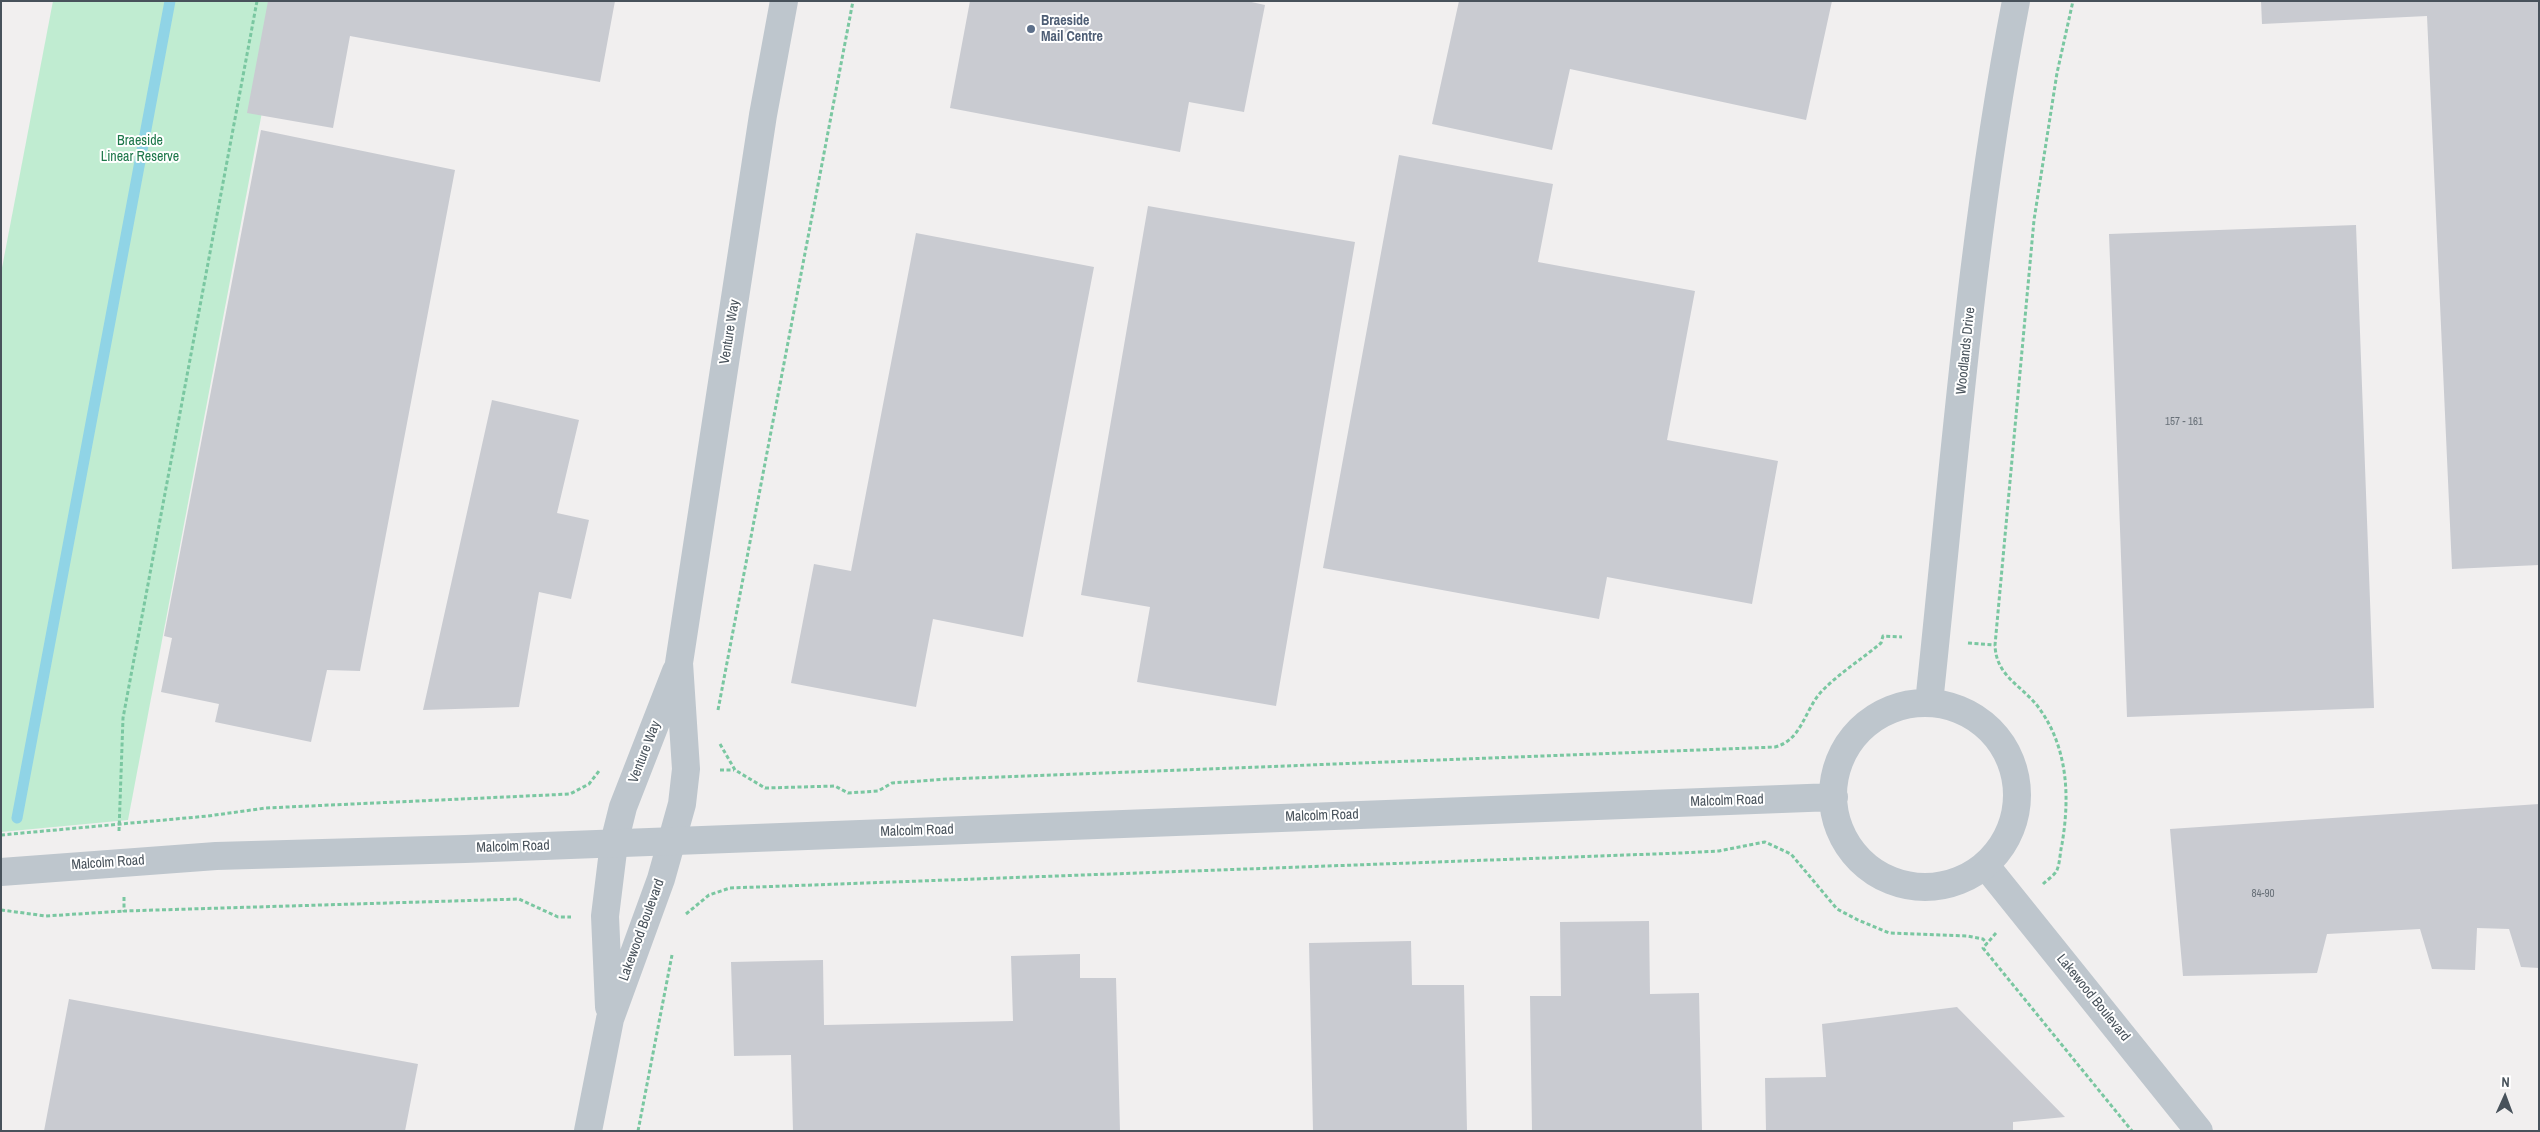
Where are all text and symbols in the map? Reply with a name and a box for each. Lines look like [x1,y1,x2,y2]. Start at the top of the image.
place label: Braeside Mail Centre [1041,13,1103,46]
marker: Braeside Mail Centre [1025,23,1037,35]
park label: Braeside Linear Reserve [101,133,179,166]
street label: Venture Way [717,298,743,366]
street label: Woodlands Drive [1953,306,1979,396]
house number: 157 - 161 [2165,415,2203,429]
street label: Venture Way [625,719,665,785]
street label: Malcolm Road [1690,791,1764,811]
street label: Malcolm Road [1285,806,1359,826]
street label: Malcolm Road [880,821,954,841]
street label: Malcolm Road [476,837,550,857]
street label: Malcolm Road [71,852,145,874]
street label: Lakewood Boulevard [616,877,668,983]
house number: 84-90 [2251,887,2275,901]
street label: Lakewood Boulevard [2053,951,2133,1045]
north arrow [2480,1072,2530,1122]
text: N [2501,1073,2510,1091]

